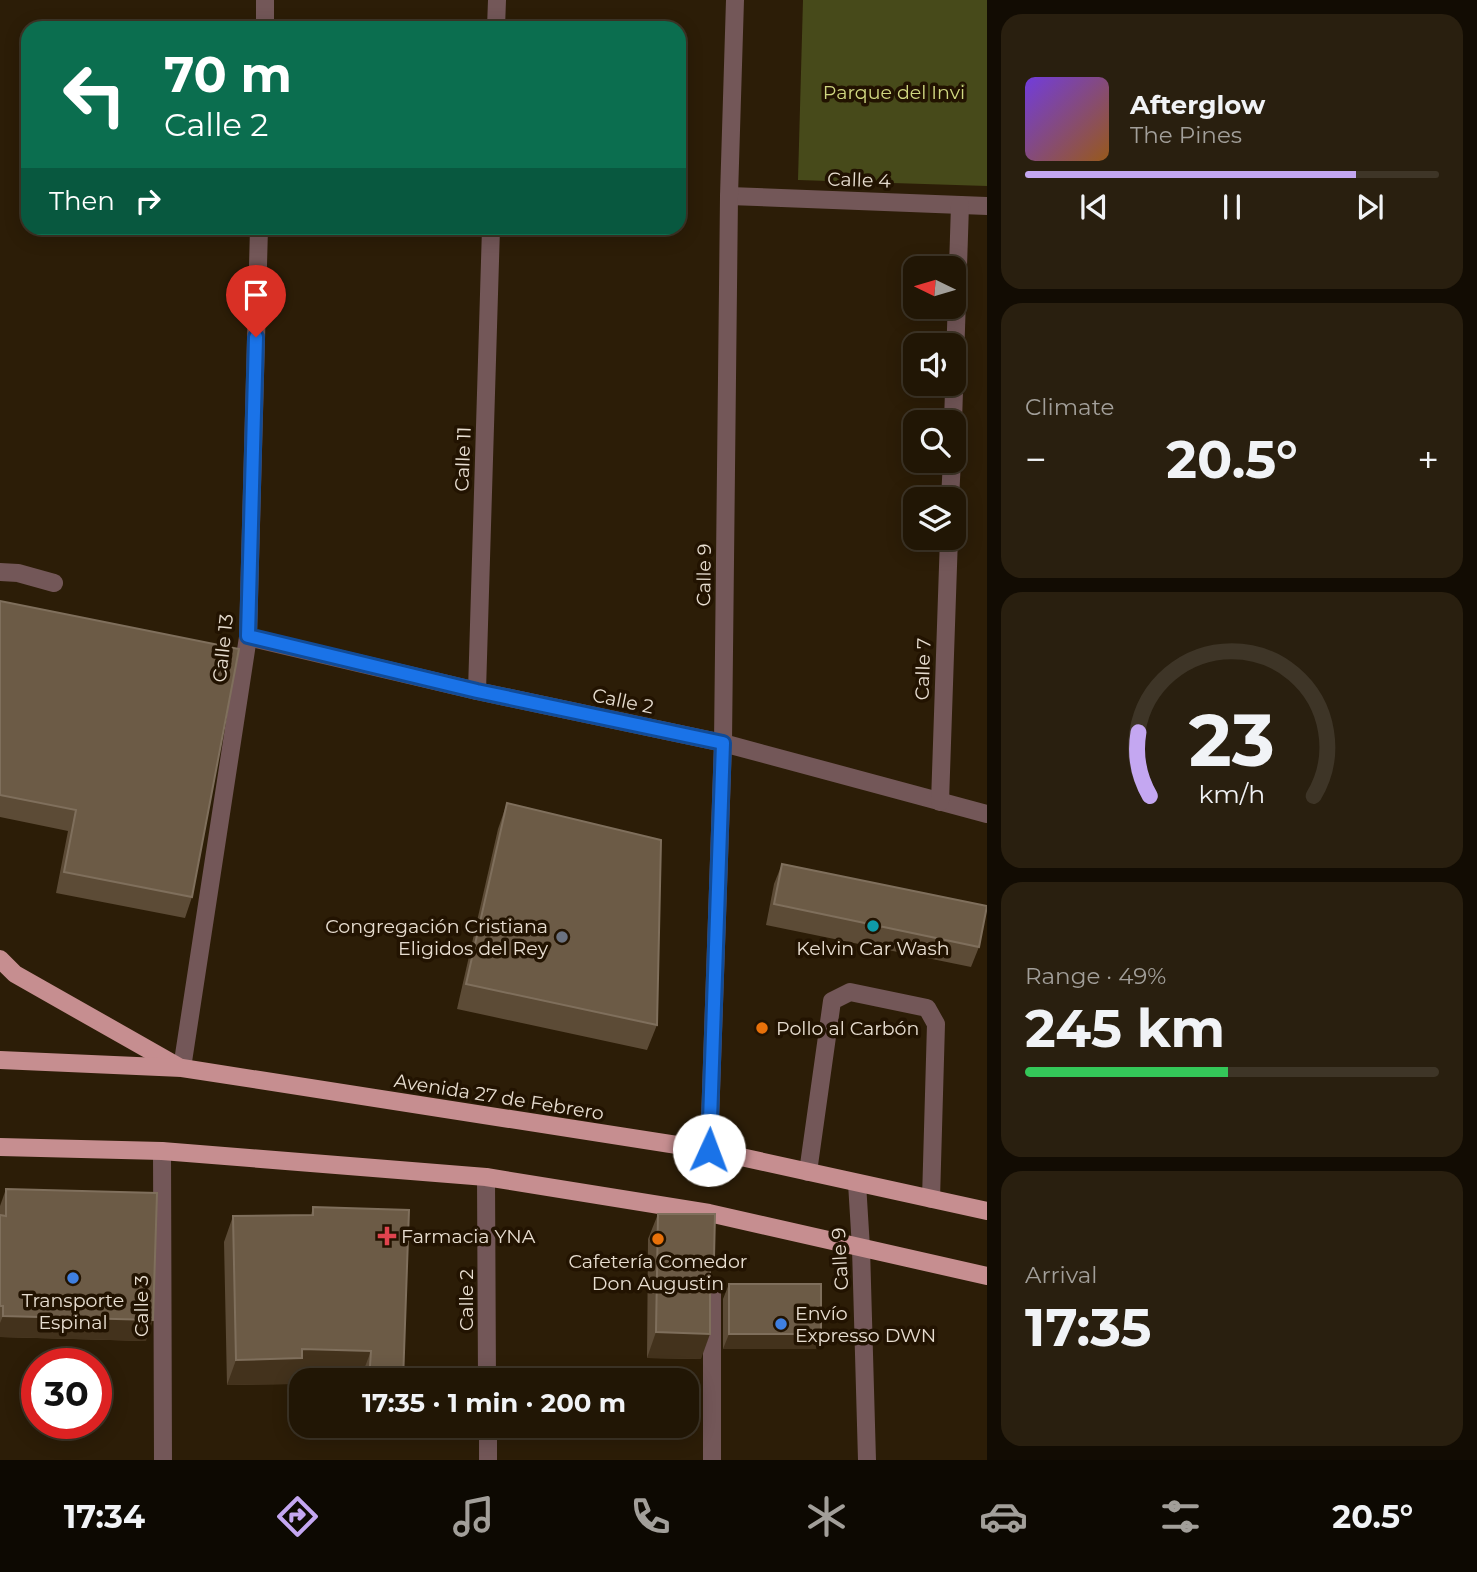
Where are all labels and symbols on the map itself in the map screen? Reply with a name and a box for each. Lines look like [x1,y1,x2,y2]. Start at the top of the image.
park label: Parque del Invi [823,81,965,104]
street label: Calle 4 [827,167,892,193]
north arrow [903,256,966,318]
pin [226,265,286,337]
street label: Calle 11 [450,426,476,492]
street label: Calle 9 [692,543,716,607]
street label: Calle 13 [208,613,238,683]
street label: Calle 7 [910,637,936,701]
street label: Calle 2 [590,683,656,719]
place label: Congregación Cristiana Eligidos del Rey [325,915,549,960]
marker: Kelvin Car Wash [865,918,881,934]
marker: Congregación Cristiana Eligidos del Rey [554,929,570,945]
place label: Kelvin Car Wash [796,937,950,960]
place label: Pollo al Carbón [776,1017,919,1040]
marker: Pollo al Carbón [754,1020,770,1036]
street label: Avenida 27 de Febrero [392,1069,606,1125]
position arrow [672,1113,746,1187]
place label: Farmacia YNA [401,1225,536,1248]
street label: Calle 9 [827,1227,853,1291]
marker: Farmacia YNA [379,1228,395,1244]
marker: Cafetería Comedor Don Augustin [650,1231,666,1247]
place label: Cafetería Comedor Don Augustin [569,1250,747,1295]
street label: Calle 2 [455,1269,478,1331]
marker: Transporte Espinal [65,1270,81,1286]
street label: Calle 3 [130,1275,153,1337]
place label: Transporte Espinal [22,1289,124,1334]
place label: Envío Expresso DWN [795,1302,936,1347]
marker: Envío Expresso DWN [773,1316,789,1332]
speed limit sign: 30 [21,1348,112,1439]

